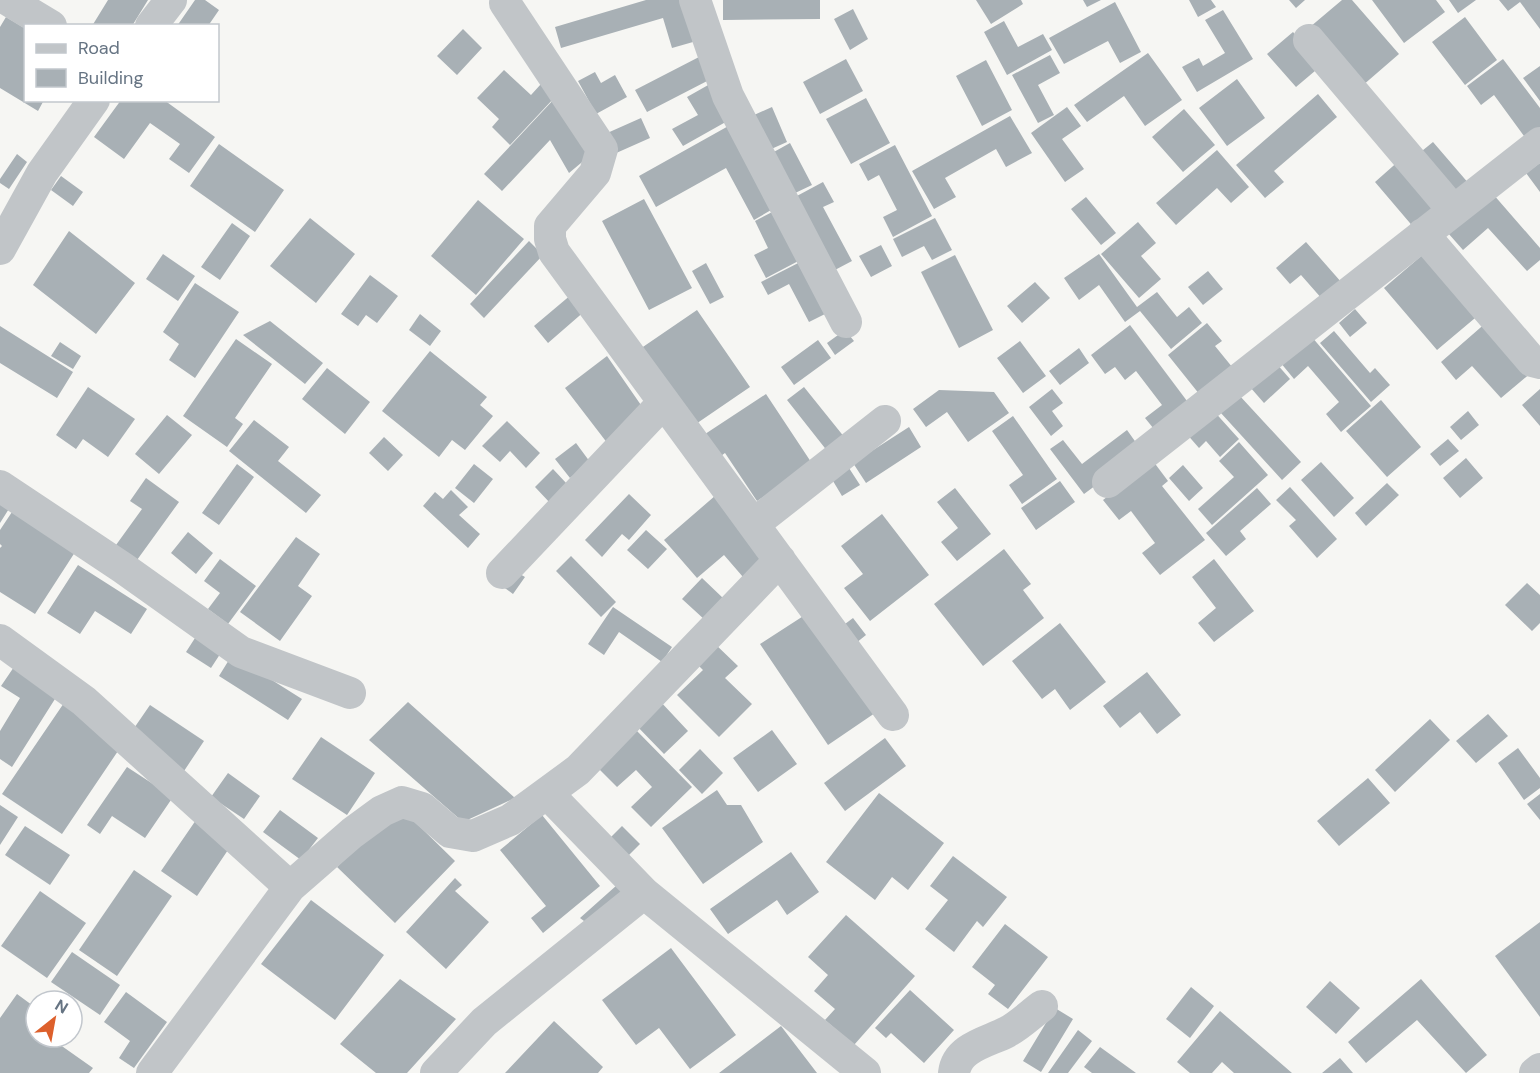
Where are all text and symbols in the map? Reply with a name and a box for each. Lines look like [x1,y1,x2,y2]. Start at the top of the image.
legend [24,24,219,102]
text: Road [78,36,120,60]
text: Building [78,66,143,90]
north arrow [24,989,84,1049]
text: N [51,995,72,1019]

